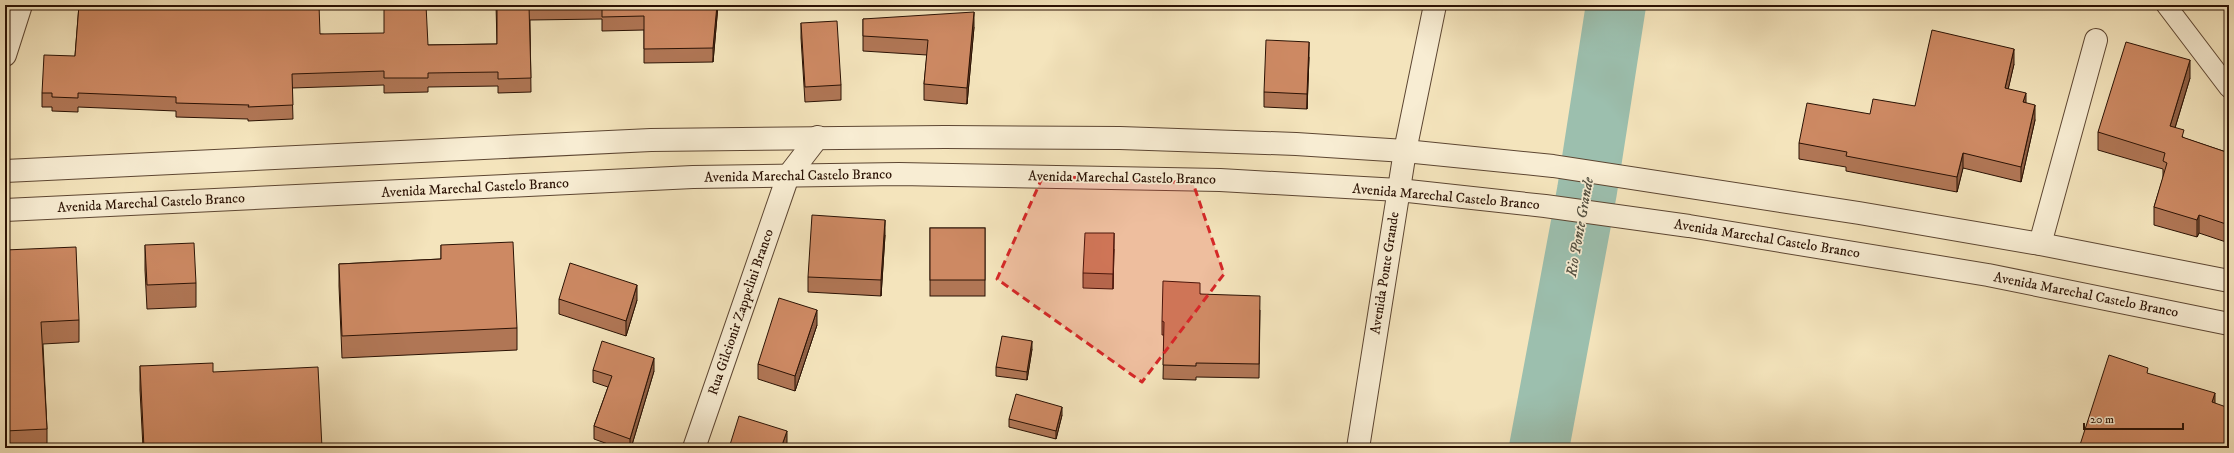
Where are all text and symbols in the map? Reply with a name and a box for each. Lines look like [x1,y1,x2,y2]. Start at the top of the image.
street label: Avenida Marechal Castelo Branco [704,165,892,187]
street label: Avenida Marechal Castelo Branco [1028,167,1216,189]
street label: Avenida Marechal Castelo Branco [381,174,569,202]
water label: Rio Ponte Grande [1562,175,1598,279]
street label: Avenida Marechal Castelo Branco [1352,180,1541,214]
street label: Avenida Marechal Castelo Branco [57,189,245,217]
street label: Avenida Ponte Grande [1366,210,1404,335]
street label: Avenida Marechal Castelo Branco [1673,215,1861,263]
street label: Rua Gilcionir Zappelini Branco [704,226,778,398]
street label: Avenida Marechal Castelo Branco [1992,268,2180,322]
scale bar [2084,405,2183,431]
text: 20 m [2090,412,2114,427]

